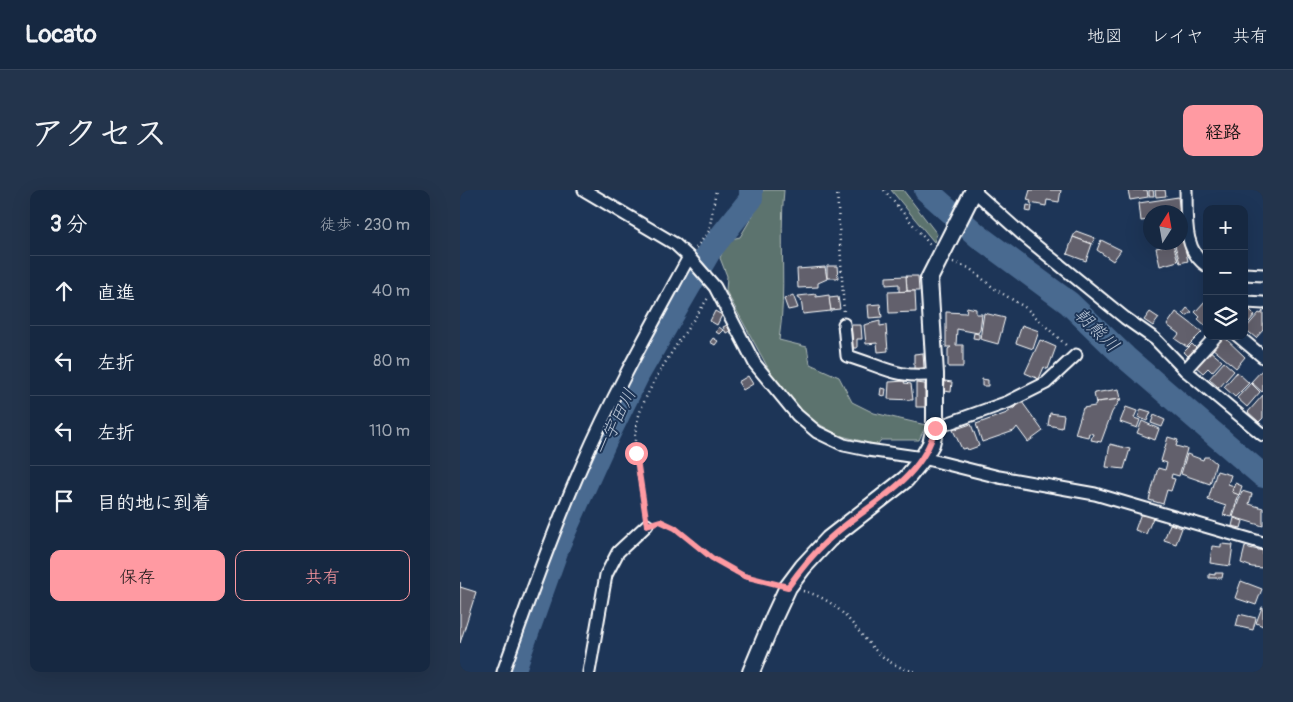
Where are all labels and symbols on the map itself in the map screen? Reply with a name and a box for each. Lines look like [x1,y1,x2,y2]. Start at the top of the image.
north arrow [1143,205,1188,250]
water label: 朝熊川 [1069,303,1124,357]
water label: 一宇田川 [589,385,642,460]
route end [924,417,947,440]
route start [625,442,648,465]

